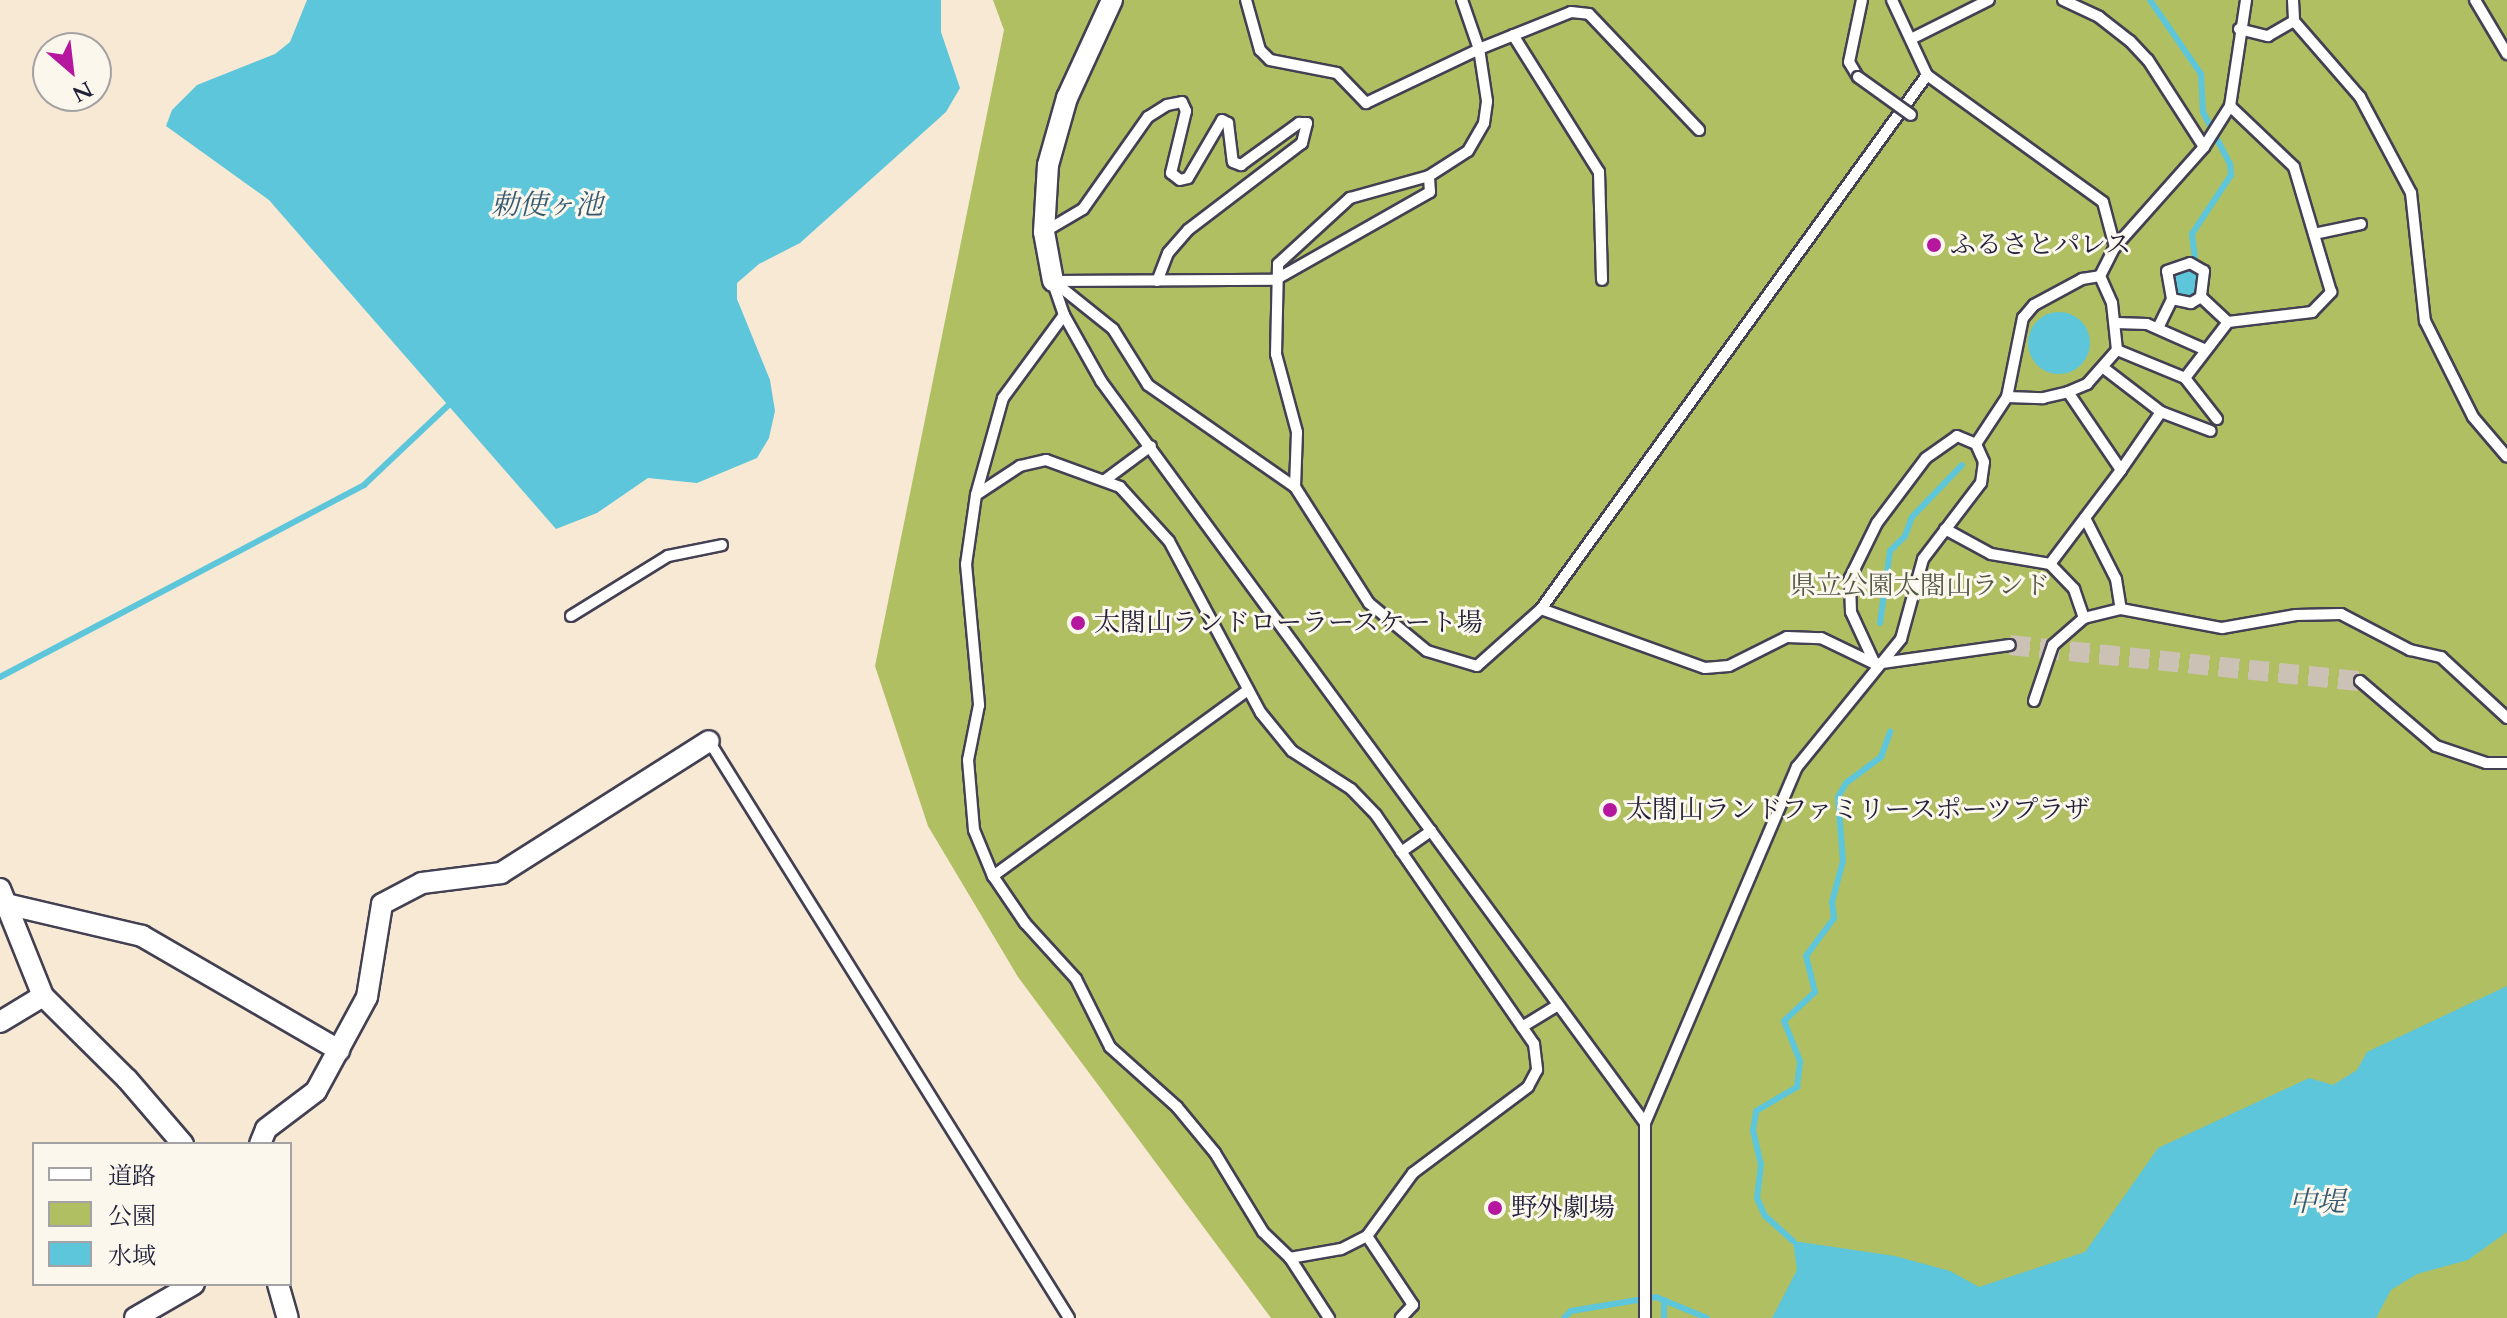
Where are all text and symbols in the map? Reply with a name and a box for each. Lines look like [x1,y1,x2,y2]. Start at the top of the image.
north arrow [32,32,112,112]
text: N [67,74,98,109]
water label: 勅使ヶ池 [491,188,603,222]
place label: ふるさとパレス [1950,229,2132,261]
marker: ふるさとパレス [1925,236,1943,254]
park label: 県立公園太閤山ランド [1790,570,2050,602]
place label: 太閤山ランドローラースケート場 [1094,607,1484,639]
marker: 太閤山ランドローラースケート場 [1069,614,1087,632]
place label: 太閤山ランドファミリースポーツプラザ [1626,794,2094,826]
marker: 太閤山ランドファミリースポーツプラザ [1601,801,1619,819]
legend [32,1142,292,1286]
text: 道路 [108,1160,156,1193]
water label: 中堤 [2289,1185,2345,1219]
place label: 野外劇場 [1511,1192,1615,1224]
marker: 野外劇場 [1486,1199,1504,1217]
text: 公園 [108,1200,156,1233]
text: 水域 [108,1240,156,1273]

